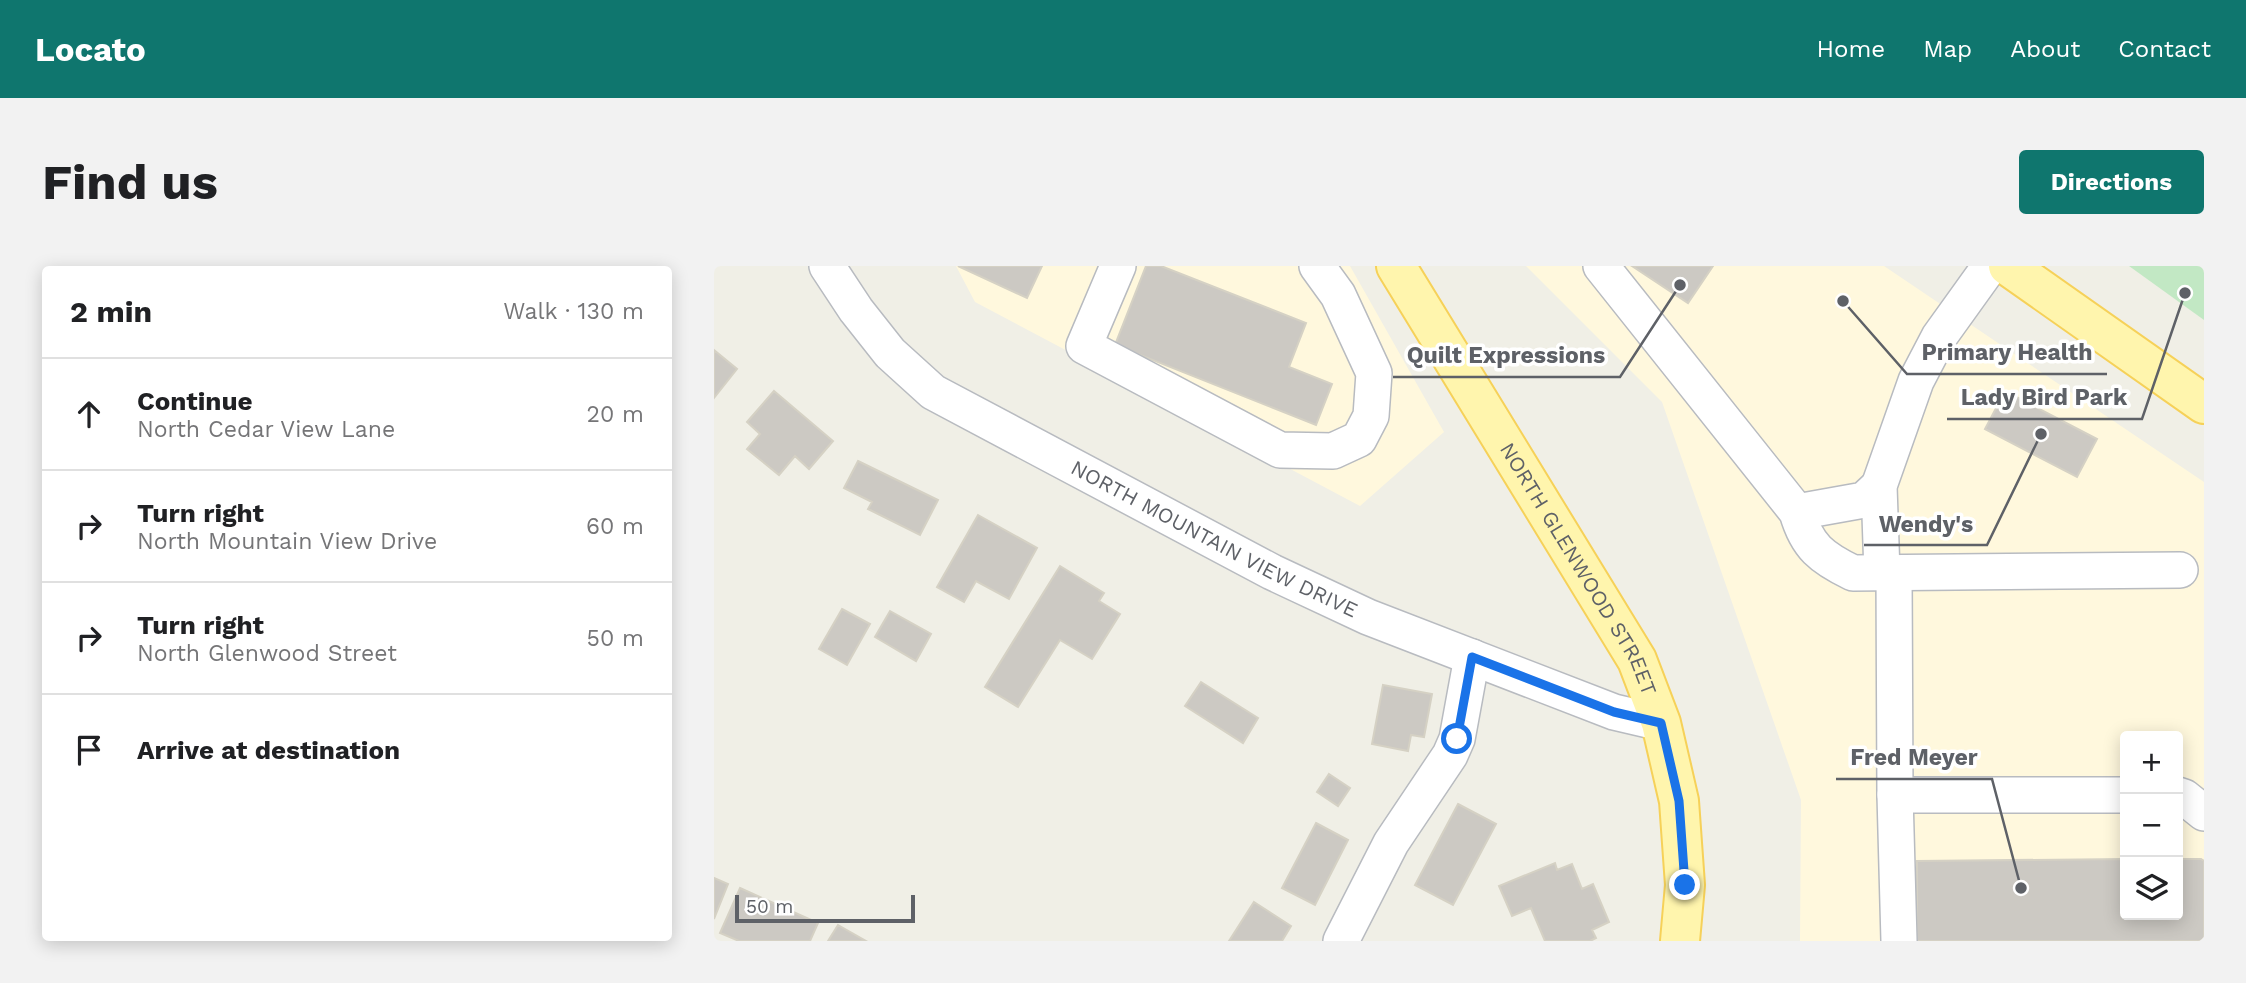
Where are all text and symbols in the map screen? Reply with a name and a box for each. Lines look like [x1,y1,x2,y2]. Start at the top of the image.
text: Locato [35,30,146,69]
text: Home [1817,35,1885,63]
text: Map [1923,35,1972,63]
text: About [2010,35,2080,63]
text: Contact [2118,35,2211,63]
button: Directions [2019,150,2204,214]
text: Find us [42,153,218,211]
text: 2 min [70,294,152,329]
text: Walk · 130 m [503,298,644,325]
callout: Primary Health [1907,330,2107,374]
callout: Quilt Expressions [1393,333,1620,377]
text: Primary Health [1921,339,2093,366]
text: Quilt Expressions [1407,342,1605,369]
callout: Lady Bird Park [1947,375,2142,419]
text: Lady Bird Park [1961,384,2128,411]
text: Continue [137,386,253,416]
icon: ahead [70,395,108,433]
text: 20 m [587,401,644,428]
text: North Cedar View Lane [137,416,395,443]
street label: NORTH GLENWOOD STREET [1495,438,1662,699]
street label: NORTH MOUNTAIN VIEW DRIVE [1067,455,1362,622]
text: Turn right [137,498,264,528]
callout: Wendy's [1864,501,1987,545]
icon: right [70,507,108,545]
text: Wendy's [1879,511,1973,538]
text: 60 m [586,513,644,540]
text: North Mountain View Drive [137,528,437,555]
text: Turn right [137,610,264,640]
icon: right [70,619,108,657]
text: 50 m [587,625,644,652]
text: North Glenwood Street [137,640,397,667]
route start [1441,723,1472,754]
icon: arrive [70,731,108,769]
map controls [2120,731,2183,920]
button: + [2120,731,2183,794]
text: Arrive at destination [137,735,400,765]
callout: Fred Meyer [1836,735,1992,779]
text: Fred Meyer [1850,744,1978,771]
button: − [2120,794,2183,857]
button: layers [2120,857,2183,920]
route end [1669,869,1700,900]
scale bar [735,892,915,924]
text: 50 m [746,895,793,918]

